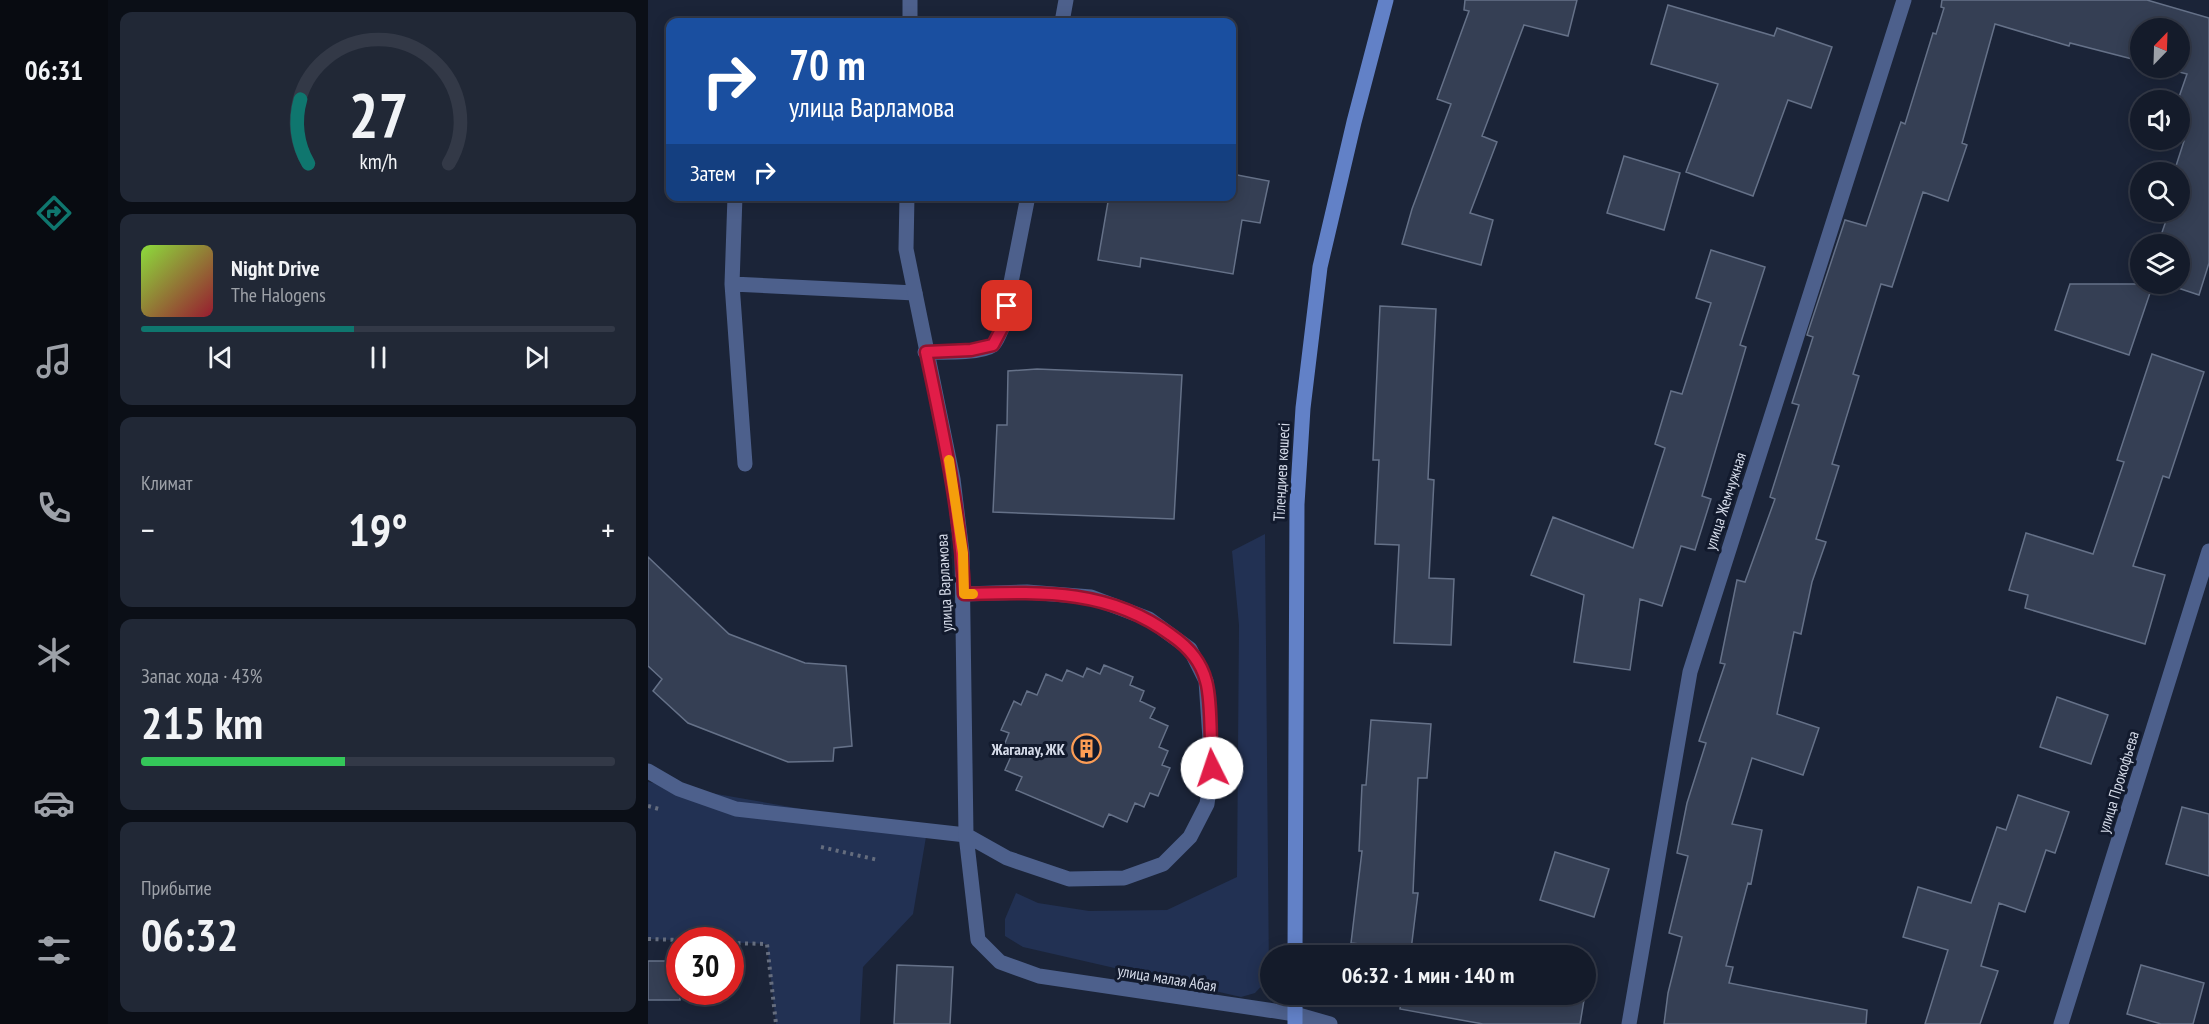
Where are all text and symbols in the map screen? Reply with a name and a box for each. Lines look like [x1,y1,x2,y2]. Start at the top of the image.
north arrow [2130,18,2190,78]
map controls [2130,18,2190,294]
text: 70 m [789,37,866,92]
icon: right [690,42,768,120]
text: 06:31 [25,53,83,87]
text: 27 [348,74,408,155]
text: улица Варламова [789,90,955,124]
button: sound [2130,90,2190,150]
text: km/h [359,148,397,176]
icon: right [748,156,781,189]
text: Затем [690,159,736,187]
button: search [2130,162,2190,222]
icon: directions [33,192,75,234]
button: layers [2130,234,2190,294]
text: Night Drive [231,254,320,282]
pin [981,280,1032,331]
text: The Halogens [231,282,326,308]
icon: arrive [990,289,1023,322]
icon: music [33,340,75,382]
icon: previous [204,341,237,374]
icon: pause [362,341,395,374]
icon: next [520,341,553,374]
street label: Тілендиев көшесі [1268,422,1294,522]
street label: улица Жемчужная [1700,450,1750,552]
text: Климат [141,470,192,496]
icon: phone [33,487,75,529]
text: 19° [348,500,408,558]
text: − [141,508,155,551]
text: + [601,508,615,551]
street label: улица Варламова [931,533,957,633]
icon: climate [33,634,75,676]
text: Запас хода · 43% [141,663,262,689]
text: 215 km [141,693,263,751]
street label: улица Прокофьева [2093,729,2143,835]
building icon: Жагалау, ЖК [1070,733,1102,765]
position arrow [1180,736,1244,800]
place label: Жагалау, ЖК [990,739,1066,759]
icon: car [33,782,75,824]
text: Прибытие [141,875,212,901]
text: 06:32 [141,905,238,963]
speed limit sign: 30 [666,927,744,1005]
icon: filters [33,929,75,971]
street label: улица малая Абая [1116,960,1218,996]
text: 06:32 · 1 мин · 140 m [1342,961,1514,989]

